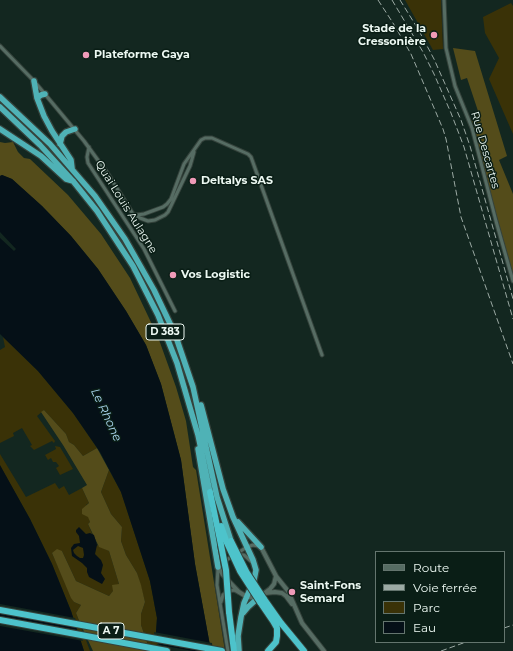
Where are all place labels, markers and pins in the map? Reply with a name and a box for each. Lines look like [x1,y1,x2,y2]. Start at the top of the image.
place label: Stade de la Cressonière [358,22,426,48]
marker: Stade de la Cressonière [429,30,439,40]
place label: Plateforme Gaya [94,48,190,62]
marker: Plateforme Gaya [81,50,91,60]
place label: Deltalys SAS [201,174,273,188]
marker: Deltalys SAS [188,176,198,186]
place label: Vos Logistic [181,268,250,282]
marker: Vos Logistic [168,270,178,280]
place label: Saint-Fons Semard [300,579,361,605]
marker: Saint-Fons Semard [287,587,297,597]

